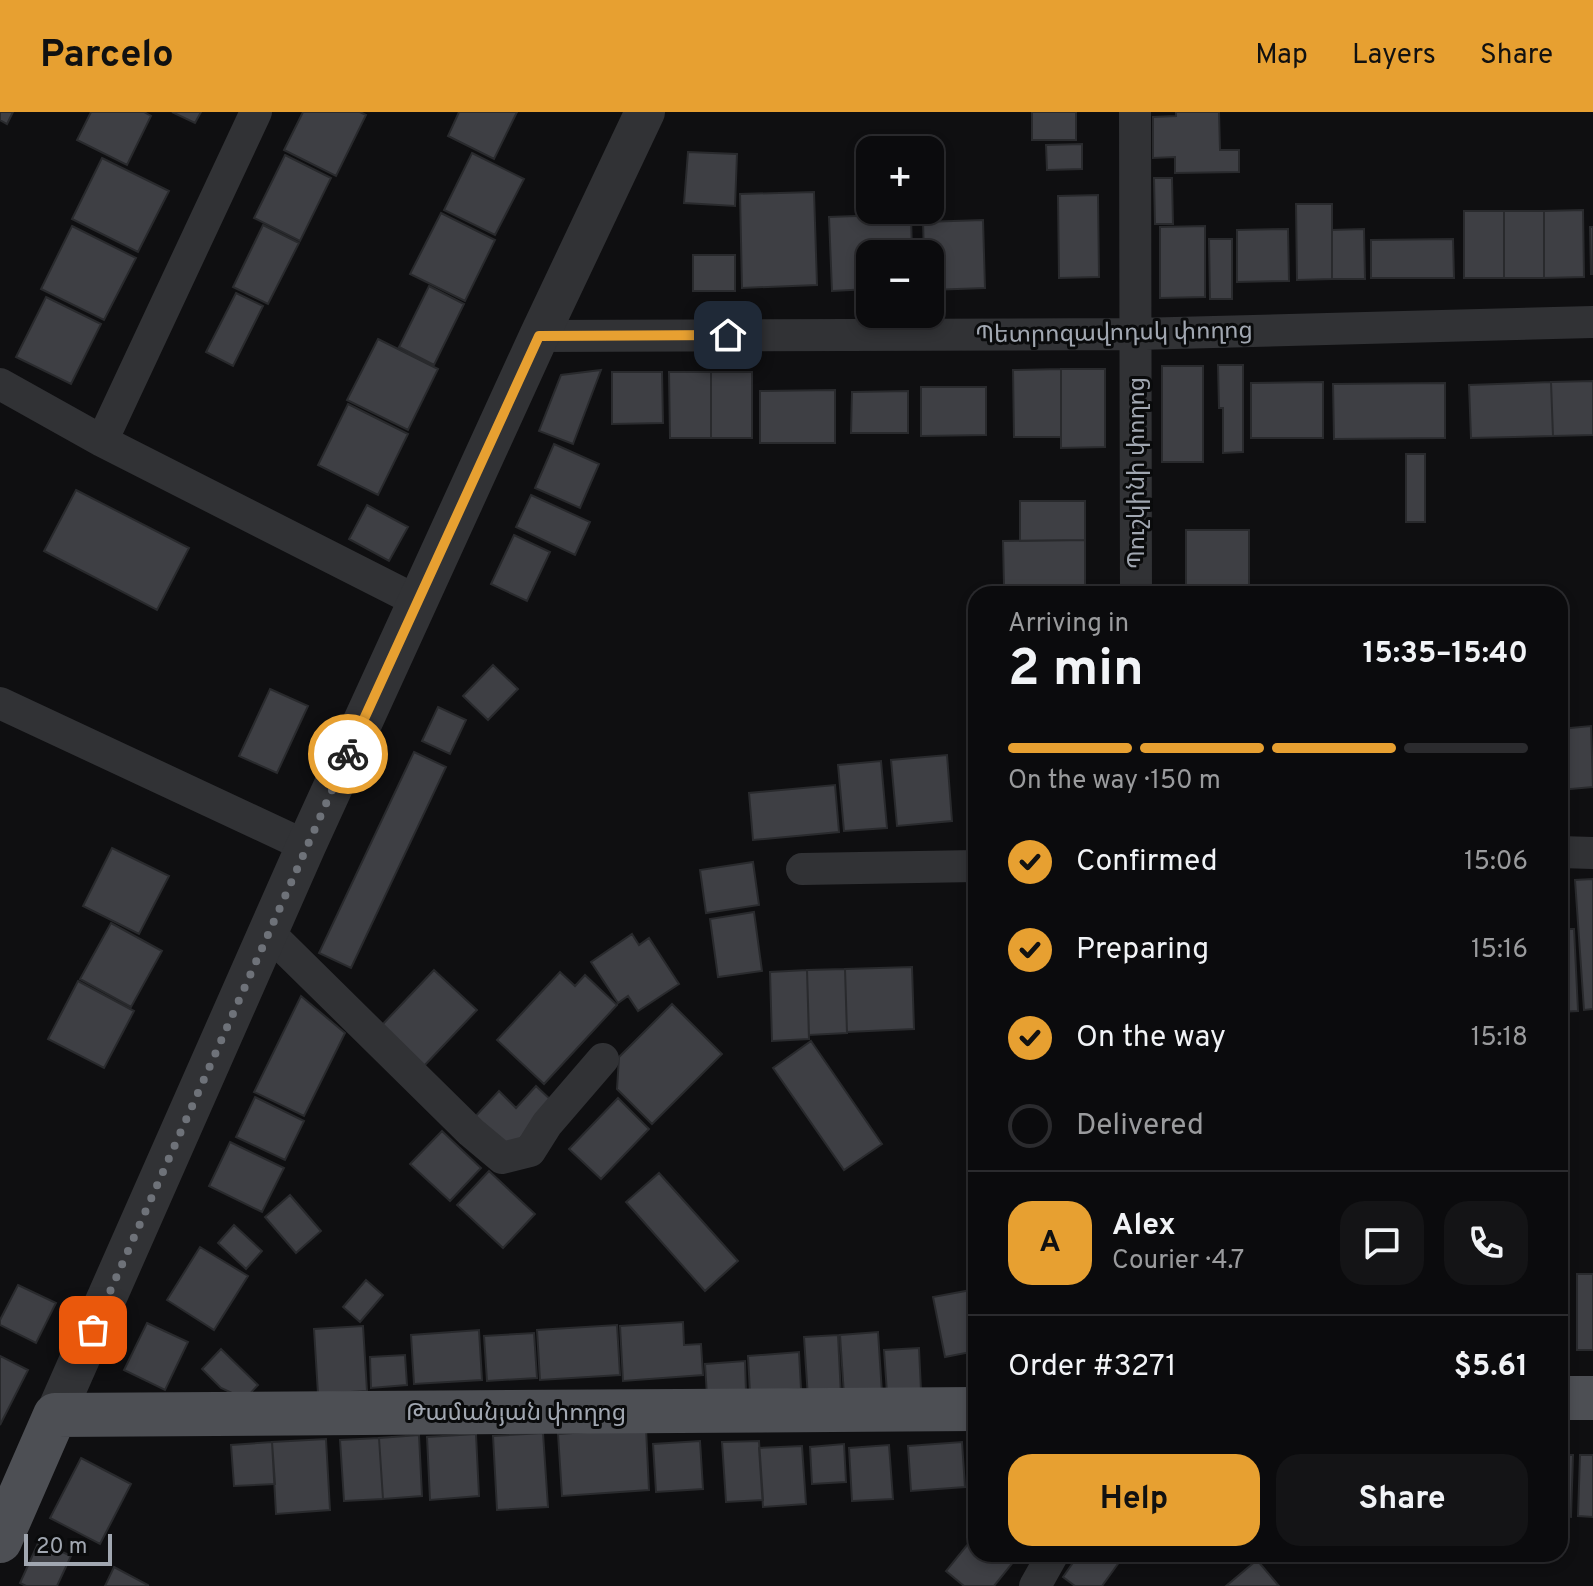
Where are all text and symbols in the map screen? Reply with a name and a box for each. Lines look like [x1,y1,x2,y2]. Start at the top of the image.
text: Parcelo [40,32,174,81]
text: Map [1255,38,1308,74]
text: Layers [1352,38,1436,74]
text: Share [1480,38,1553,74]
map controls [856,136,944,328]
button: + [856,136,944,224]
button: − [856,240,944,328]
pin [694,301,762,369]
icon: home [706,313,750,357]
street label: Պետրոզավոդսկ փողոց [975,317,1253,351]
street label: Պուշկինի փողոց [1123,377,1153,569]
text: Arriving in [1008,608,1129,641]
text: 15:35–15:40 [1362,636,1528,673]
text: 2 min [1008,638,1144,704]
courier [308,714,388,794]
icon: bike [326,732,370,776]
text: On the way · 150 m [1008,765,1221,798]
icon: check [1008,840,1052,884]
text: Confirmed [1076,844,1218,881]
text: 15:06 [1464,846,1528,879]
icon: check [1008,928,1052,972]
text: Preparing [1076,932,1209,969]
text: 15:16 [1471,934,1528,967]
icon: check [1008,1016,1052,1060]
text: On the way [1076,1020,1226,1057]
text: 15:18 [1471,1022,1528,1055]
text: Delivered [1076,1108,1204,1145]
button: chat [1340,1201,1424,1285]
button: phone [1444,1201,1528,1285]
text: Alex [1112,1208,1176,1245]
text: A [1039,1225,1061,1262]
text: Courier · 4.7 [1112,1245,1244,1278]
pin [59,1296,127,1364]
icon: bag [71,1308,115,1352]
text: Order #3271 [1008,1349,1176,1386]
text: $5.61 [1454,1349,1528,1386]
street label: Թամանյան փողոց [406,1399,626,1429]
button: Help [1008,1454,1260,1546]
button: Share [1276,1454,1528,1546]
scale bar [24,1530,112,1566]
text: 20 m [36,1534,87,1561]

